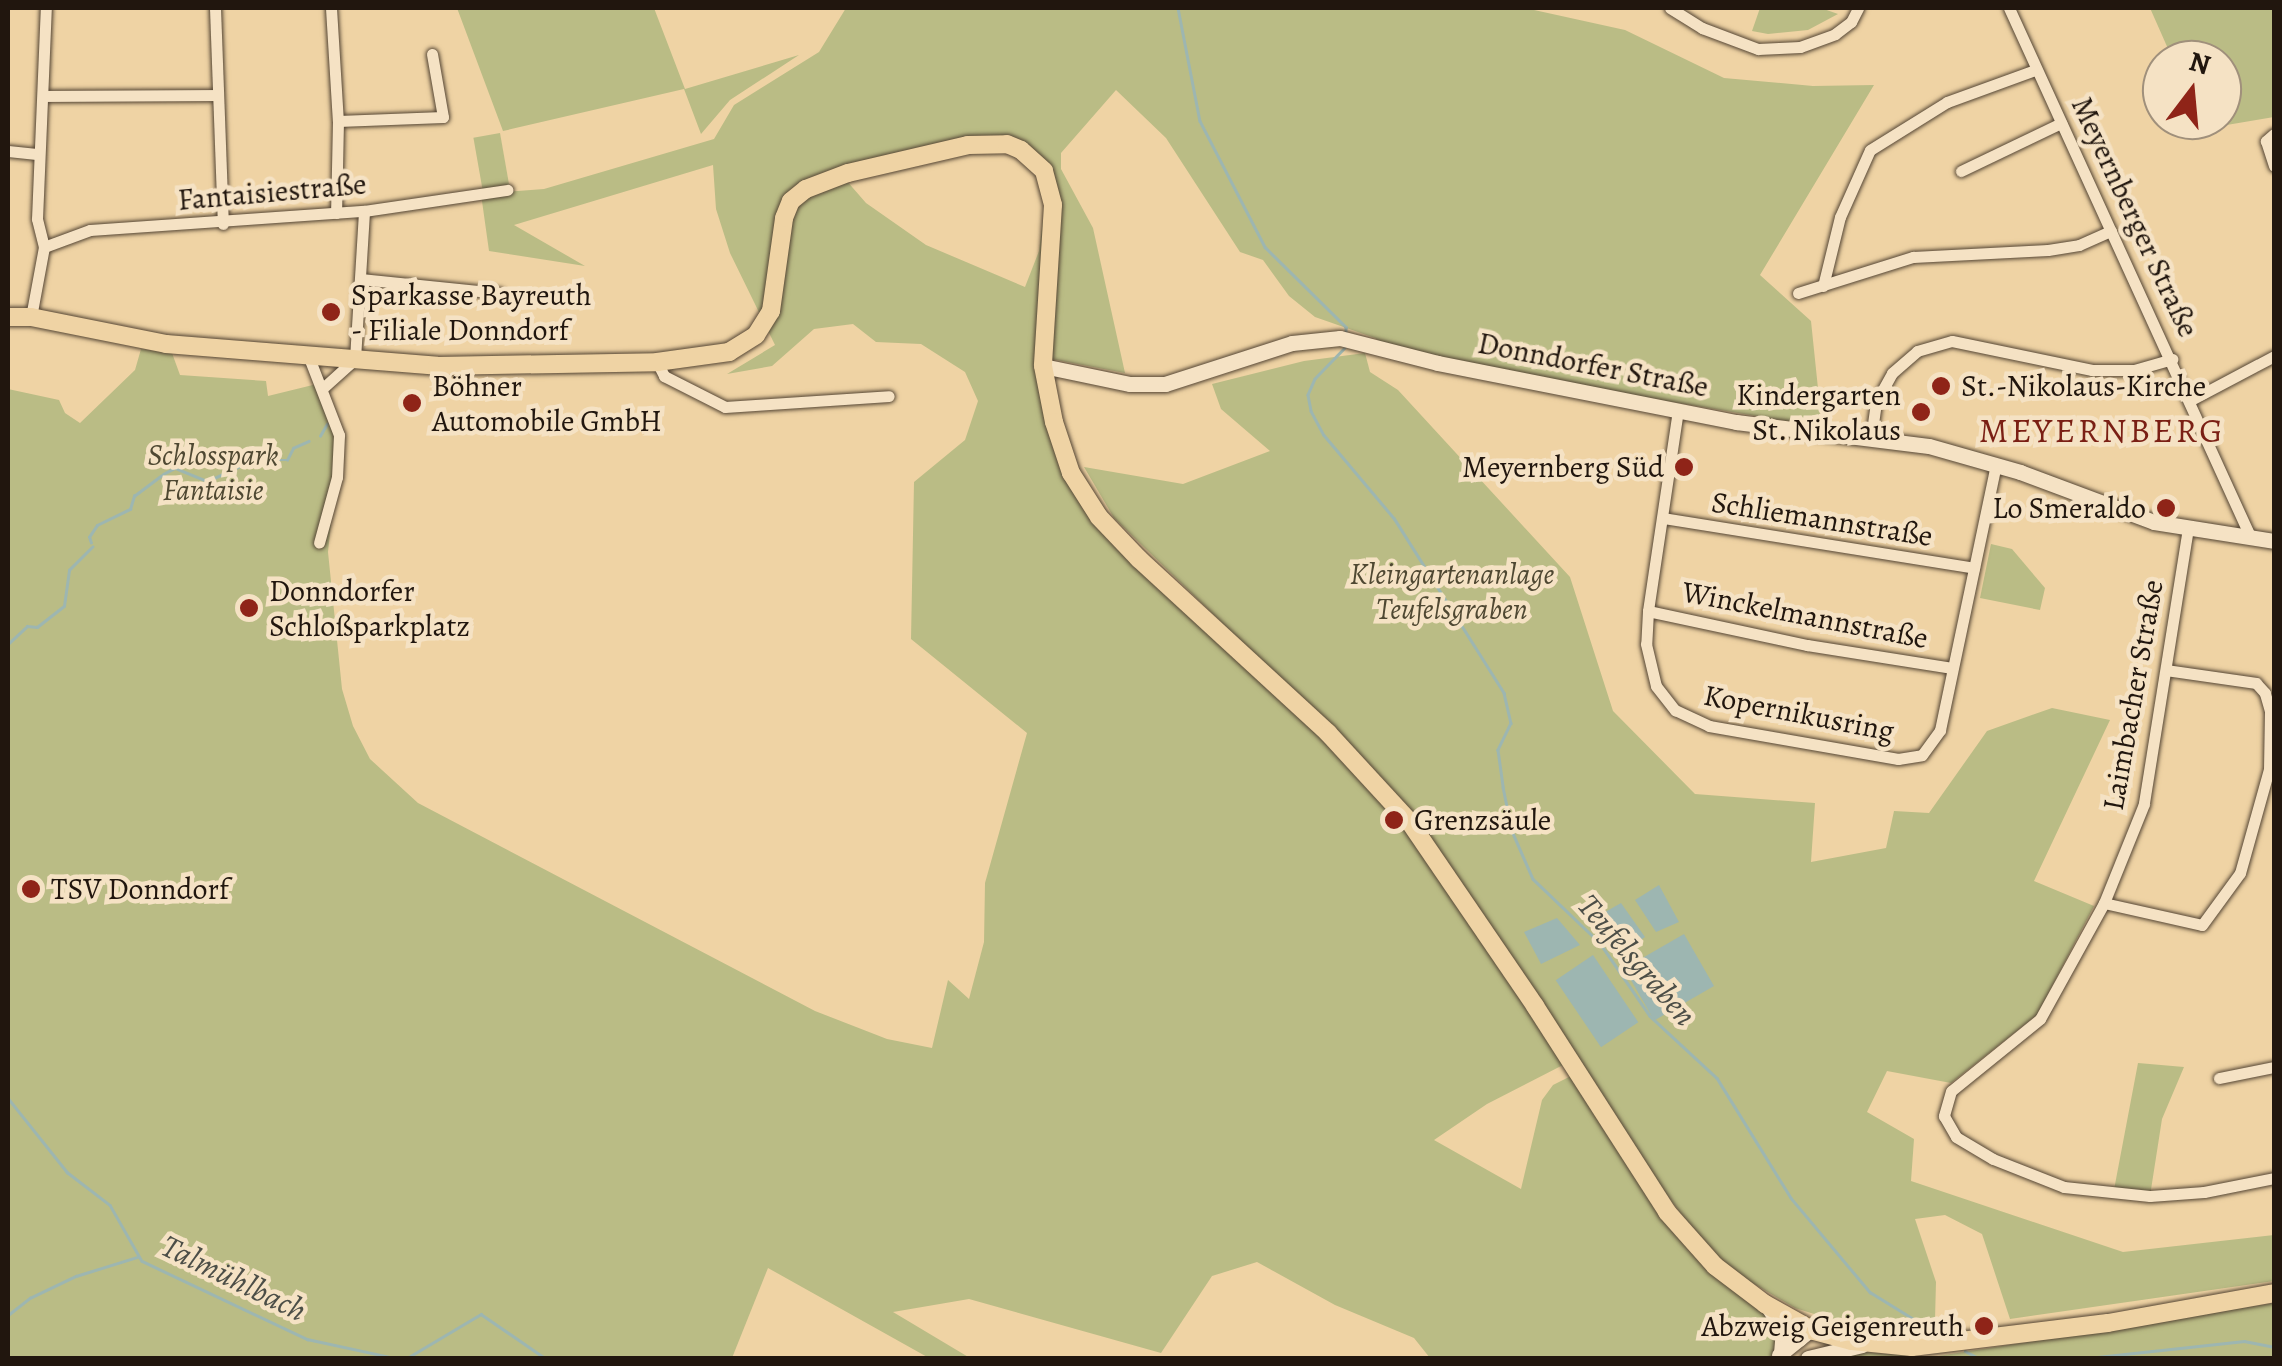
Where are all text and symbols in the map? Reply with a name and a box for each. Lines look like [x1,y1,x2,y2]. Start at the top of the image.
north arrow [2142,40,2242,140]
text: N [2185,42,2215,84]
street label: Meyernberger Straße [2064,91,2206,343]
street label: Fantaisiestraße [176,166,368,218]
place label: Sparkasse Bayreuth - Filiale Donndorf [351,277,591,348]
marker: Sparkasse Bayreuth - Filiale Donndorf [320,301,342,323]
street label: Donndorfer Straße [1475,325,1711,405]
place label: Böhner Automobile GmbH [432,368,662,438]
place label: St.-Nikolaus-Kirche [1961,368,2206,404]
marker: St.-Nikolaus-Kirche [1930,375,1952,397]
place label: Kindergarten St. Nikolaus [1736,377,1901,448]
marker: Böhner Automobile GmbH [401,392,423,414]
marker: Kindergarten St. Nikolaus [1910,401,1932,423]
district label: MEYERNBERG [1979,409,2225,451]
park label: Schlosspark Fantaisie [147,437,279,508]
place label: Meyernberg Süd [1462,449,1664,485]
marker: Meyernberg Süd [1673,456,1695,478]
street label: Schliemannstraße [1709,484,1935,554]
place label: Lo Smeraldo [1992,490,2146,526]
marker: Lo Smeraldo [2155,497,2177,519]
park label: Kleingartenanlage Teufelsgraben [1350,556,1554,626]
place label: Donndorfer Schloßparkplatz [269,573,470,644]
street label: Winckelmannstraße [1679,574,1931,656]
street label: Laimbacher Straße [2095,577,2171,813]
marker: Donndorfer Schloßparkplatz [238,597,260,619]
street label: Kopernikusring [1701,677,1897,749]
place label: Grenzsäule [1414,802,1551,838]
marker: Grenzsäule [1383,809,1405,831]
place label: TSV Donndorf [51,871,229,907]
marker: TSV Donndorf [20,878,42,900]
water label: Teufelsgraben [1570,886,1704,1034]
water label: Talmühlbach [155,1226,313,1330]
place label: Abzweig Geigenreuth [1702,1308,1964,1344]
marker: Abzweig Geigenreuth [1973,1315,1995,1337]

